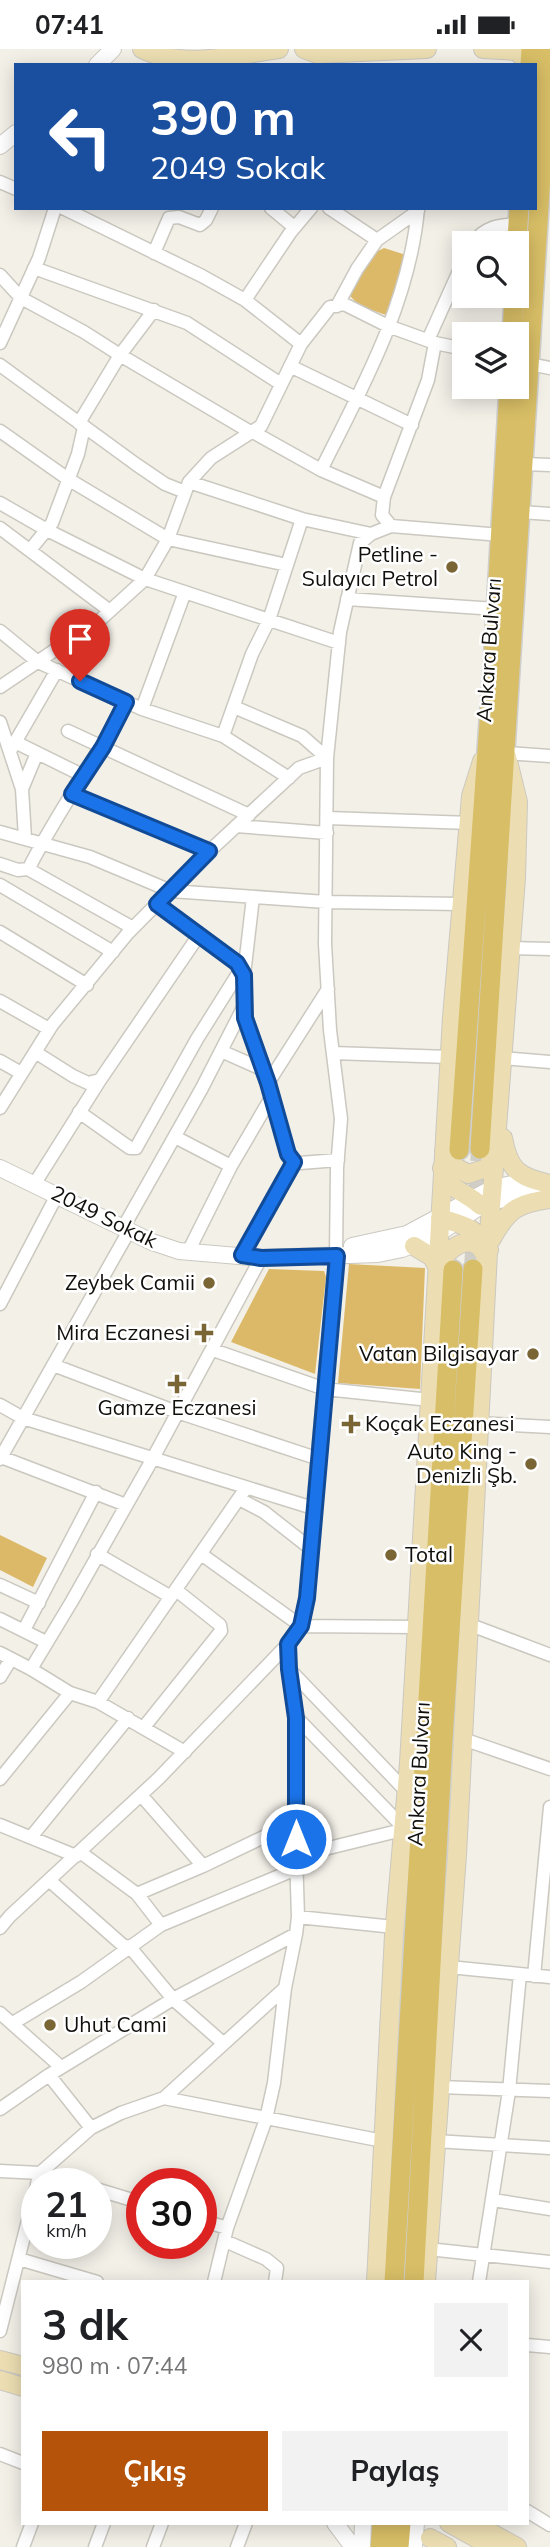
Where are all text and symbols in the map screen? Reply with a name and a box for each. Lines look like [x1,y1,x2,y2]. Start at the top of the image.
text: 07:41 [35,8,104,41]
text: 390 m [150,86,296,147]
icon: left [35,91,126,182]
text: 2049 Sokak [150,147,325,187]
map controls [452,231,529,399]
button: search [452,231,529,308]
button: layers [452,322,529,399]
place label: Petline - Sulayıcı Petrol [302,541,438,591]
marker: Petline - Sulayıcı Petrol [444,559,460,575]
street label: Ankara Bulvarı [470,577,506,723]
pin [50,609,110,681]
icon: arrive [61,620,99,658]
street label: 2049 Sokak [47,1179,162,1253]
place label: Zeybek Camii [65,1269,195,1295]
marker: Zeybek Camii [201,1275,217,1291]
place label: Mira Eczanesi [56,1319,190,1345]
marker: Mira Eczanesi [196,1325,212,1341]
place label: Vatan Bilgisayar [359,1340,519,1366]
marker: Vatan Bilgisayar [525,1346,541,1362]
marker: Gamze Eczanesi [169,1376,185,1392]
place label: Gamze Eczanesi [97,1394,257,1420]
place label: Koçak Eczanesi [365,1410,514,1436]
marker: Koçak Eczanesi [343,1416,359,1432]
place label: Auto King - Denizli Şb. [407,1438,517,1488]
marker: Auto King - Denizli Şb. [523,1456,539,1472]
place label: Total [405,1541,453,1567]
marker: Total [383,1547,399,1563]
street label: Ankara Bulvarı [401,1701,435,1847]
position arrow [259,1802,333,1876]
place label: Uhut Cami [64,2011,167,2037]
marker: Uhut Cami [42,2017,58,2033]
speed limit sign: 30 [126,2168,217,2259]
text: 21 [45,2182,88,2226]
text: km/h [46,2219,87,2242]
text: 3 dk [42,2298,128,2351]
button: close [434,2303,508,2377]
text: 980 m · 07:44 [42,2351,187,2380]
button: Çıkış [42,2431,268,2511]
button: Paylaş [282,2431,508,2511]

